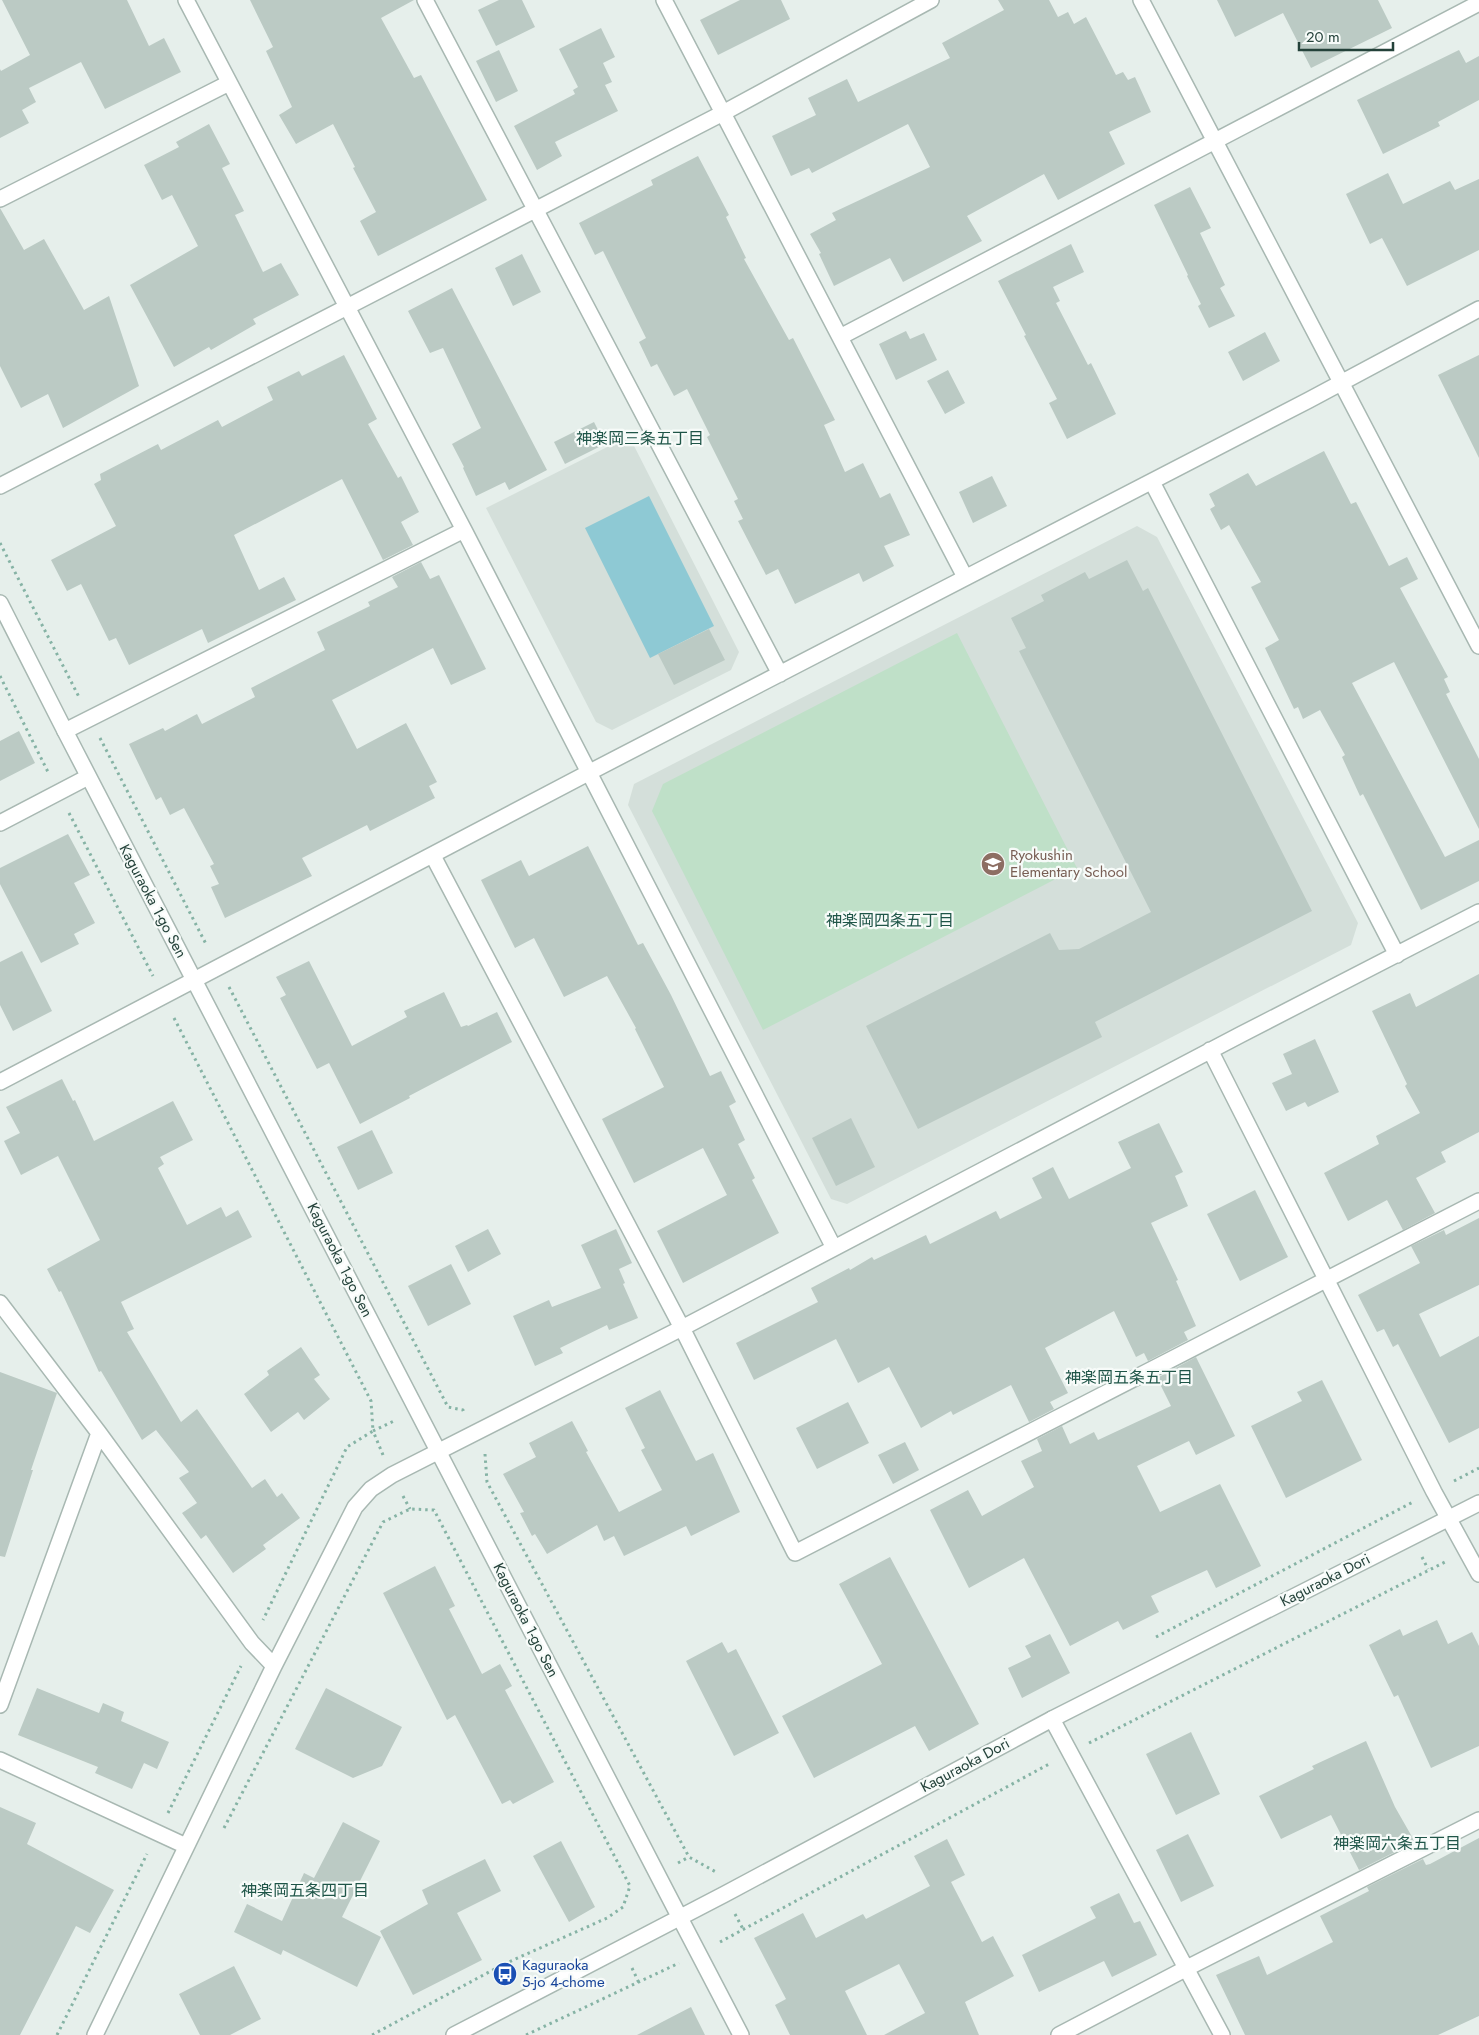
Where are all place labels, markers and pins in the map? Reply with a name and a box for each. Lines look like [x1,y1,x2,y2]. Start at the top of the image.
place label: Ryokushin Elementary School [1010,844,1127,883]
school or university icon: Ryokushin Elementary School [980,851,1006,877]
place label: Kaguraoka 5-jo 4-chome [522,1954,605,1993]
bus stop icon: Kaguraoka 5-jo 4-chome [492,1961,518,1987]

